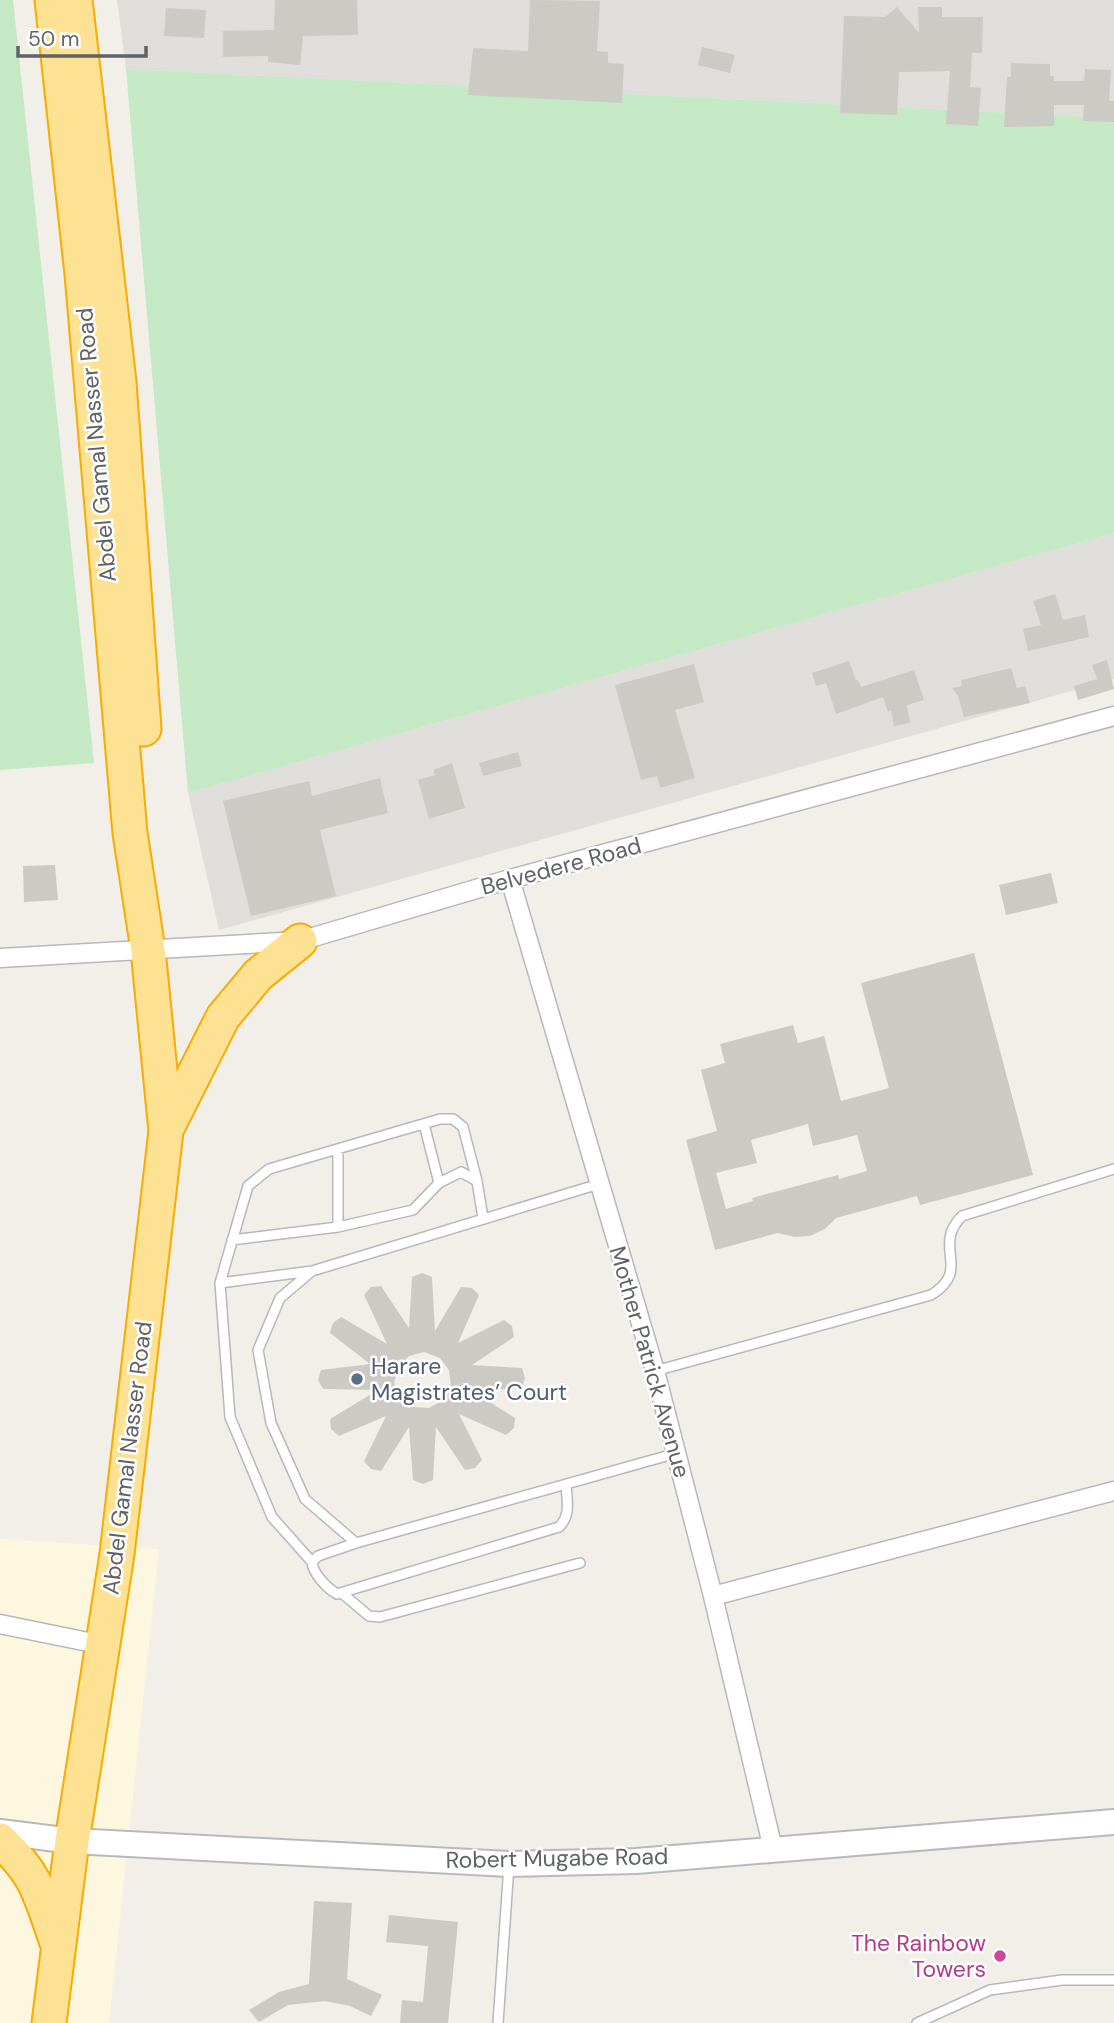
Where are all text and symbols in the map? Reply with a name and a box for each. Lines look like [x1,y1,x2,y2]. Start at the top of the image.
scale bar [18,14,145,58]
text: 50 m [28,25,79,53]
street label: Abdel Gamal Nasser Road [69,307,123,583]
street label: Belvedere Road [477,830,645,902]
street label: Mother Patrick Avenue [603,1243,697,1481]
street label: Abdel Gamal Nasser Road [95,1320,159,1596]
place label: Harare Magistrates’ Court [371,1351,567,1407]
marker: Harare Magistrates’ Court [349,1371,365,1387]
street label: Robert Mugabe Road [445,1841,669,1875]
place label: The Rainbow Towers [851,1928,986,1984]
marker: The Rainbow Towers [992,1948,1008,1964]

